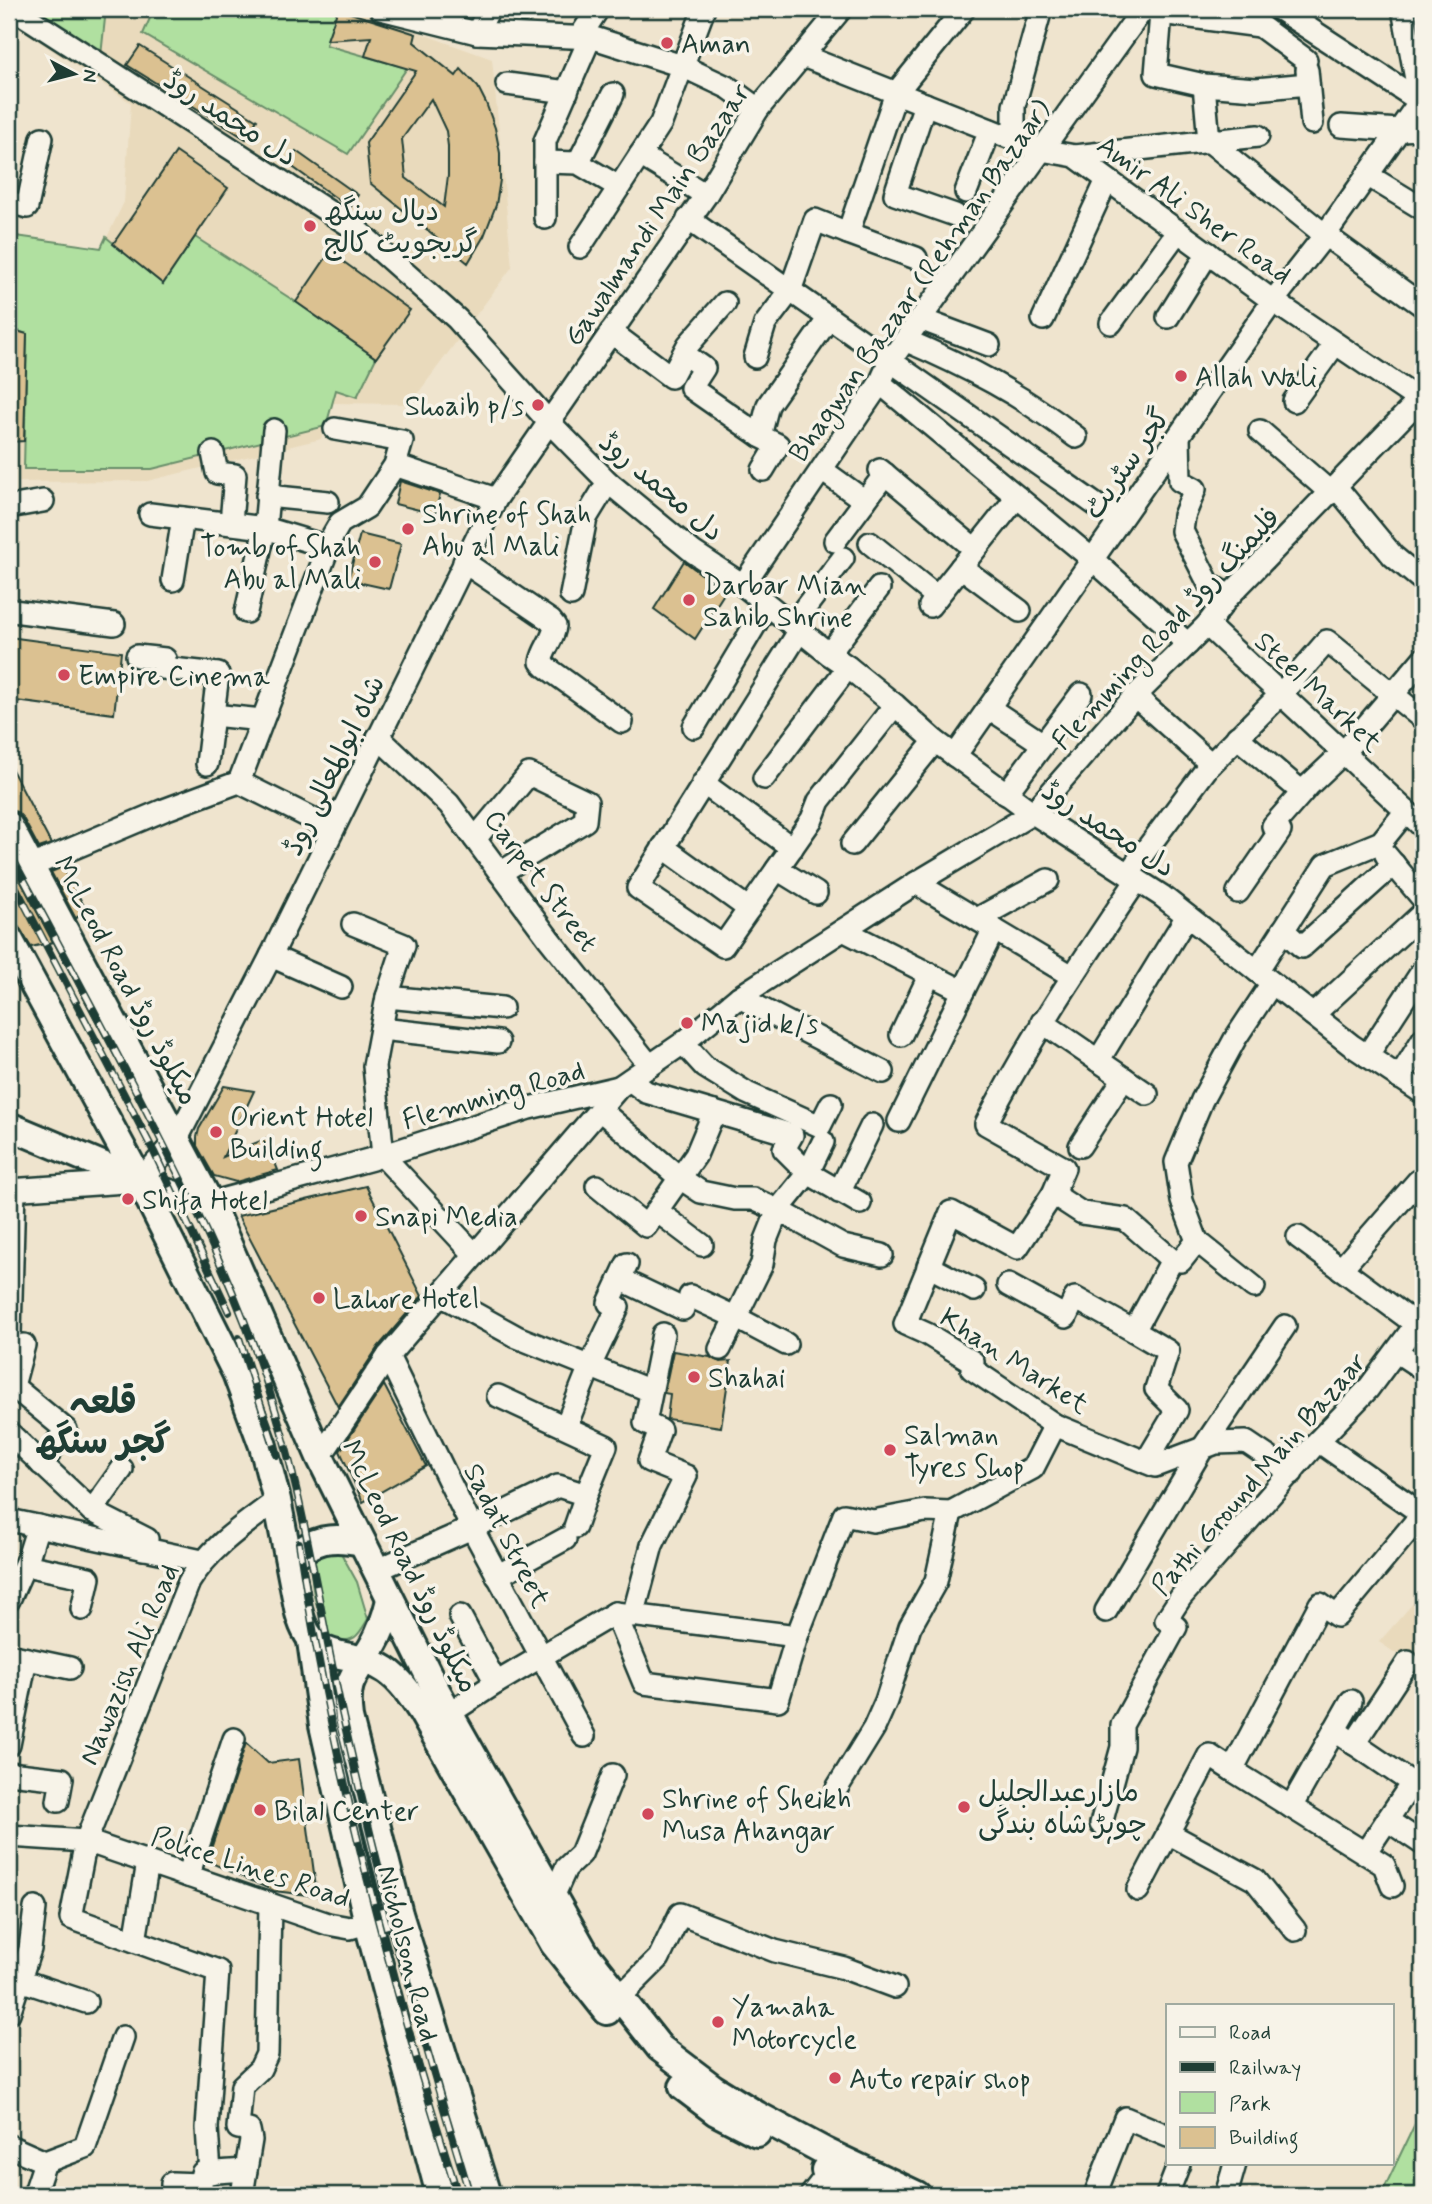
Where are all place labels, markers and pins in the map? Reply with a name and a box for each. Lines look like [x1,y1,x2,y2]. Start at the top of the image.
place label: Aman [681,27,751,64]
marker: Aman [659,35,675,51]
place label: دیال سنگھ گریجویٹ کالج [324,194,478,263]
marker: دیال سنگھ گریجویٹ کالج [302,218,318,234]
place label: Allah Wali [1195,360,1317,397]
marker: Allah Wali [1173,368,1189,384]
place label: Shoaib p/s [405,389,524,426]
marker: Shoaib p/s [530,397,546,413]
place label: Shrine of Shah Abu al Mali [422,497,592,566]
marker: Shrine of Shah Abu al Mali [400,521,416,537]
place label: Tomb of Shah Abu al Mali [200,530,361,599]
marker: Tomb of Shah Abu al Mali [367,554,383,570]
place label: Darbar Mian Sahib Shrine [703,568,866,637]
marker: Darbar Mian Sahib Shrine [681,592,697,608]
place label: Empire Cinema [78,659,270,696]
marker: Empire Cinema [56,667,72,683]
place label: Majid k/s [701,1007,818,1044]
marker: Majid k/s [679,1015,695,1031]
place label: Orient Hotel Building [230,1100,373,1172]
marker: Orient Hotel Building [208,1124,224,1140]
place label: Shifa Hotel [142,1183,268,1220]
marker: Shifa Hotel [120,1191,136,1207]
place label: Snapi Media [375,1200,518,1237]
marker: Snapi Media [353,1208,369,1224]
place label: Lahore Hotel [333,1282,479,1319]
marker: Lahore Hotel [311,1290,327,1306]
place label: Shahai [708,1361,785,1398]
marker: Shahai [686,1369,702,1385]
place label: Salman Tyres Shop [904,1418,1024,1487]
marker: Salman Tyres Shop [882,1442,898,1458]
place label: مازارعبدالجلیل چوہڑ شاہ بندگی [978,1775,1147,1844]
place label: Shrine of Sheikh Musa Ahangar [662,1782,851,1853]
place label: Bilal Center [274,1794,419,1831]
marker: مازارعبدالجلیل چوہڑ شاہ بندگی [956,1799,972,1815]
marker: Bilal Center [252,1802,268,1818]
marker: Shrine of Sheikh Musa Ahangar [640,1806,656,1822]
place label: Yamaha Motorcycle [732,1990,857,2059]
marker: Yamaha Motorcycle [710,2014,726,2030]
place label: Auto repair shop [849,2062,1031,2099]
marker: Auto repair shop [827,2070,843,2086]

